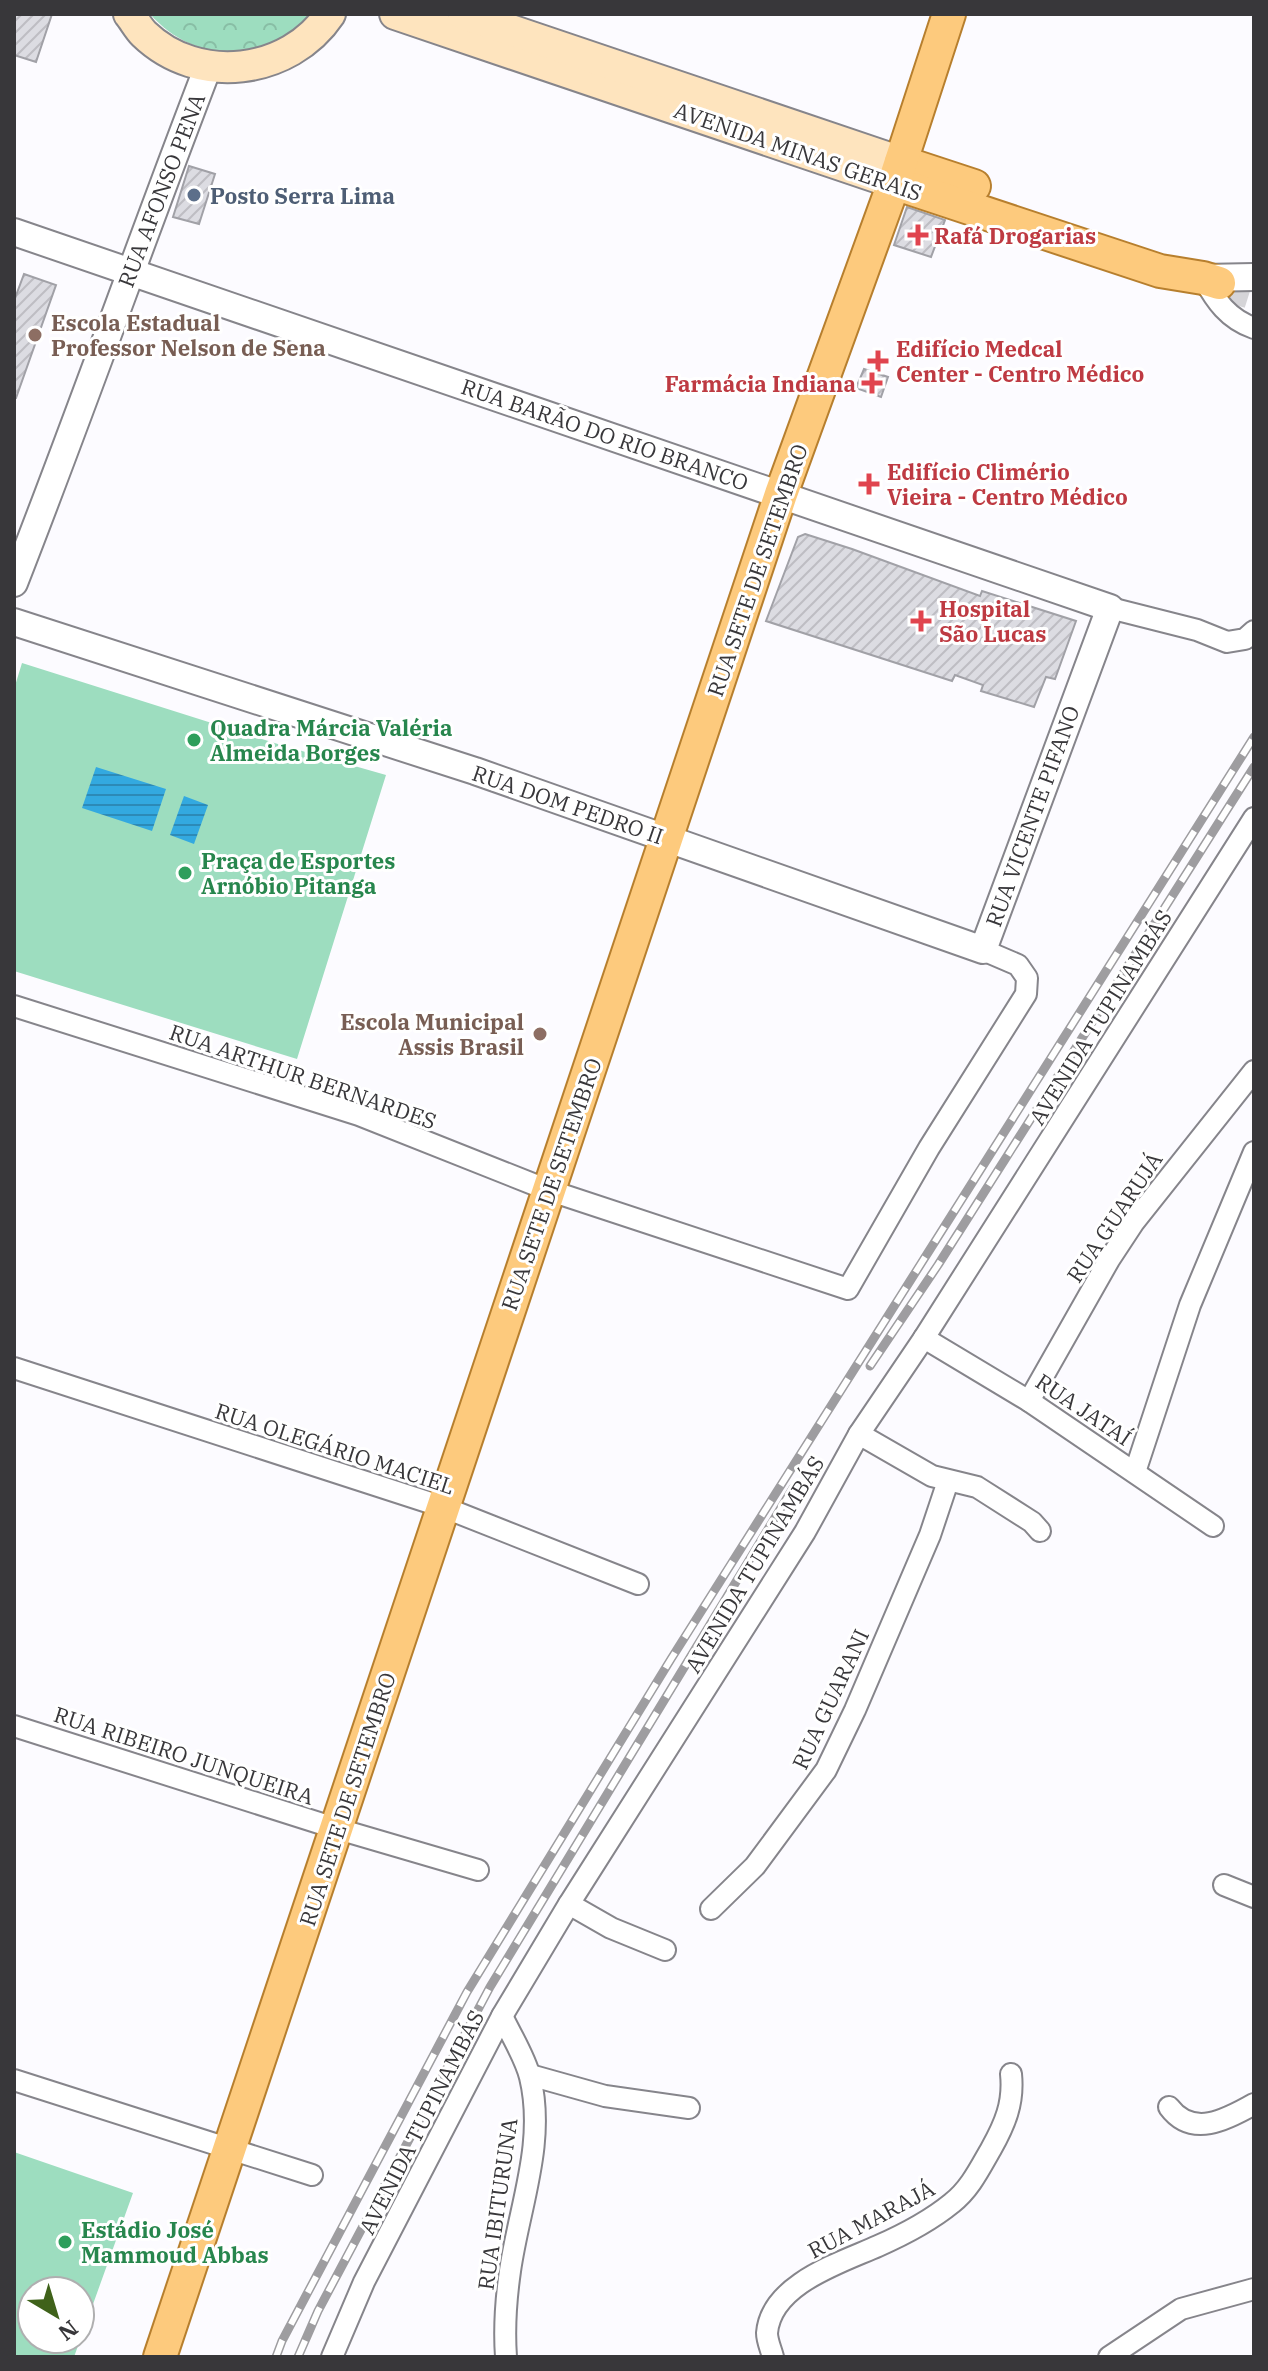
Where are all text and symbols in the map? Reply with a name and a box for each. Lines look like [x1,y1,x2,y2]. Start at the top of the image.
street label: RUA AFONSO PENA [111,89,211,291]
street label: AVENIDA MINAS GERAIS [670,95,926,207]
place label: Posto Serra Lima [210,181,395,210]
marker: Posto Serra Lima [185,186,203,204]
place label: Rafá Drogarias [934,221,1096,250]
marker: Rafá Drogarias [909,226,927,244]
place label: Escola Estadual Professor Nelson de Sena [51,308,326,362]
marker: Escola Estadual Professor Nelson de Sena [26,326,44,344]
place label: Edifício Medcal Center - Centro Médico [896,334,1144,388]
marker: Edifício Medcal Center - Centro Médico [867,350,889,372]
place label: Farmácia Indiana [665,369,856,398]
street label: RUA BARÃO DO RIO BRANCO [458,371,752,497]
marker: Farmácia Indiana [863,374,881,392]
street label: RUA SETE DE SETEMBRO [700,440,814,700]
place label: Edifício Climério Vieira - Centro Médico [887,457,1128,511]
marker: Edifício Climério Vieira - Centro Médico [858,473,880,495]
place label: Hospital São Lucas [939,594,1047,648]
marker: Hospital São Lucas [910,610,932,632]
street label: RUA VICENTE PIFANO [978,701,1086,931]
place label: Quadra Márcia Valéria Almeida Borges [210,713,452,767]
marker: Quadra Márcia Valéria Almeida Borges [185,731,203,749]
street label: RUA DOM PEDRO II [469,758,667,850]
place label: Praça de Esportes Arnóbio Pitanga [201,846,396,900]
marker: Praça de Esportes Arnóbio Pitanga [176,864,194,882]
street label: AVENIDA TUPINAMBÁS [1022,904,1178,1130]
place label: Escola Municipal Assis Brasil [340,1007,524,1061]
street label: RUA ARTHUR BERNARDES [166,1017,440,1135]
marker: Escola Municipal Assis Brasil [531,1025,549,1043]
street label: RUA SETE DE SETEMBRO [494,1054,608,1314]
street label: RUA GUARUJÁ [1060,1146,1168,1288]
street label: RUA JATAÍ [1030,1366,1138,1452]
street label: RUA OLEGÁRIO MACIEL [212,1396,458,1500]
street label: AVENIDA TUPINAMBÁS [678,1450,830,1678]
street label: RUA GUARANI [785,1624,875,1774]
street label: RUA SETE DE SETEMBRO [292,1668,402,1930]
street label: RUA RIBEIRO JUNQUEIRA [50,1699,318,1811]
street label: AVENIDA TUPINAMBÁS [352,2005,490,2239]
street label: RUA IBITURUNA [471,2116,523,2292]
street label: RUA MARAJÁ [803,2173,939,2265]
place label: Estádio José Mammoud Abbas [81,2215,269,2269]
marker: Estádio José Mammoud Abbas [56,2233,74,2251]
north arrow [16,2275,96,2355]
text: N [53,2314,84,2348]

